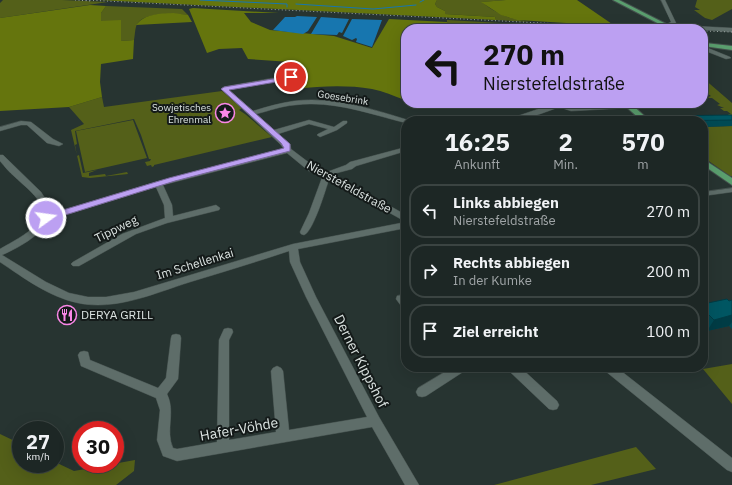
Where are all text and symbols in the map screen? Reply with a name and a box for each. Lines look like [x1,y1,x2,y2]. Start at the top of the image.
text: 270 m [483,36,565,73]
icon: left [417,40,469,92]
pin [274,60,308,94]
icon: arrive [280,66,302,88]
text: Nierstefeldstraße [483,72,625,95]
street label: Goesebrink [317,87,370,108]
place label: Sowjetisches Ehrenmal [152,101,211,126]
place icon: Sowjetisches Ehrenmal [214,102,236,124]
text: 16:25 [444,126,510,158]
text: 2 [558,126,573,158]
text: 570 [621,126,665,158]
text: Ankunft [454,156,500,173]
text: Min. [553,156,578,173]
text: m [637,156,649,173]
street label: Nierstefeldstraße [304,157,395,216]
text: Links abbiegen [453,193,559,212]
position arrow [25,197,67,239]
icon: left [419,200,441,222]
text: 270 m [646,202,690,221]
street label: Tippweg [92,211,140,245]
text: Nierstefeldstraße [453,212,556,229]
street label: Im Schellenkai [154,245,235,282]
text: Rechts abbiegen [453,253,570,272]
icon: right [419,260,441,282]
text: 200 m [646,262,690,281]
text: In der Kumke [453,272,532,289]
restaurant icon: DERYA GRILL [56,304,78,326]
place label: DERYA GRILL [81,307,153,322]
street label: Derner Kippshof [330,311,392,411]
icon: arrive [419,320,441,342]
text: Ziel erreicht [453,322,539,341]
text: 100 m [646,322,690,341]
street label: Hafer-Vöhde [198,413,280,445]
speed limit sign: 30 [72,421,124,473]
text: 27 [26,428,50,455]
text: km/h [26,450,50,463]

